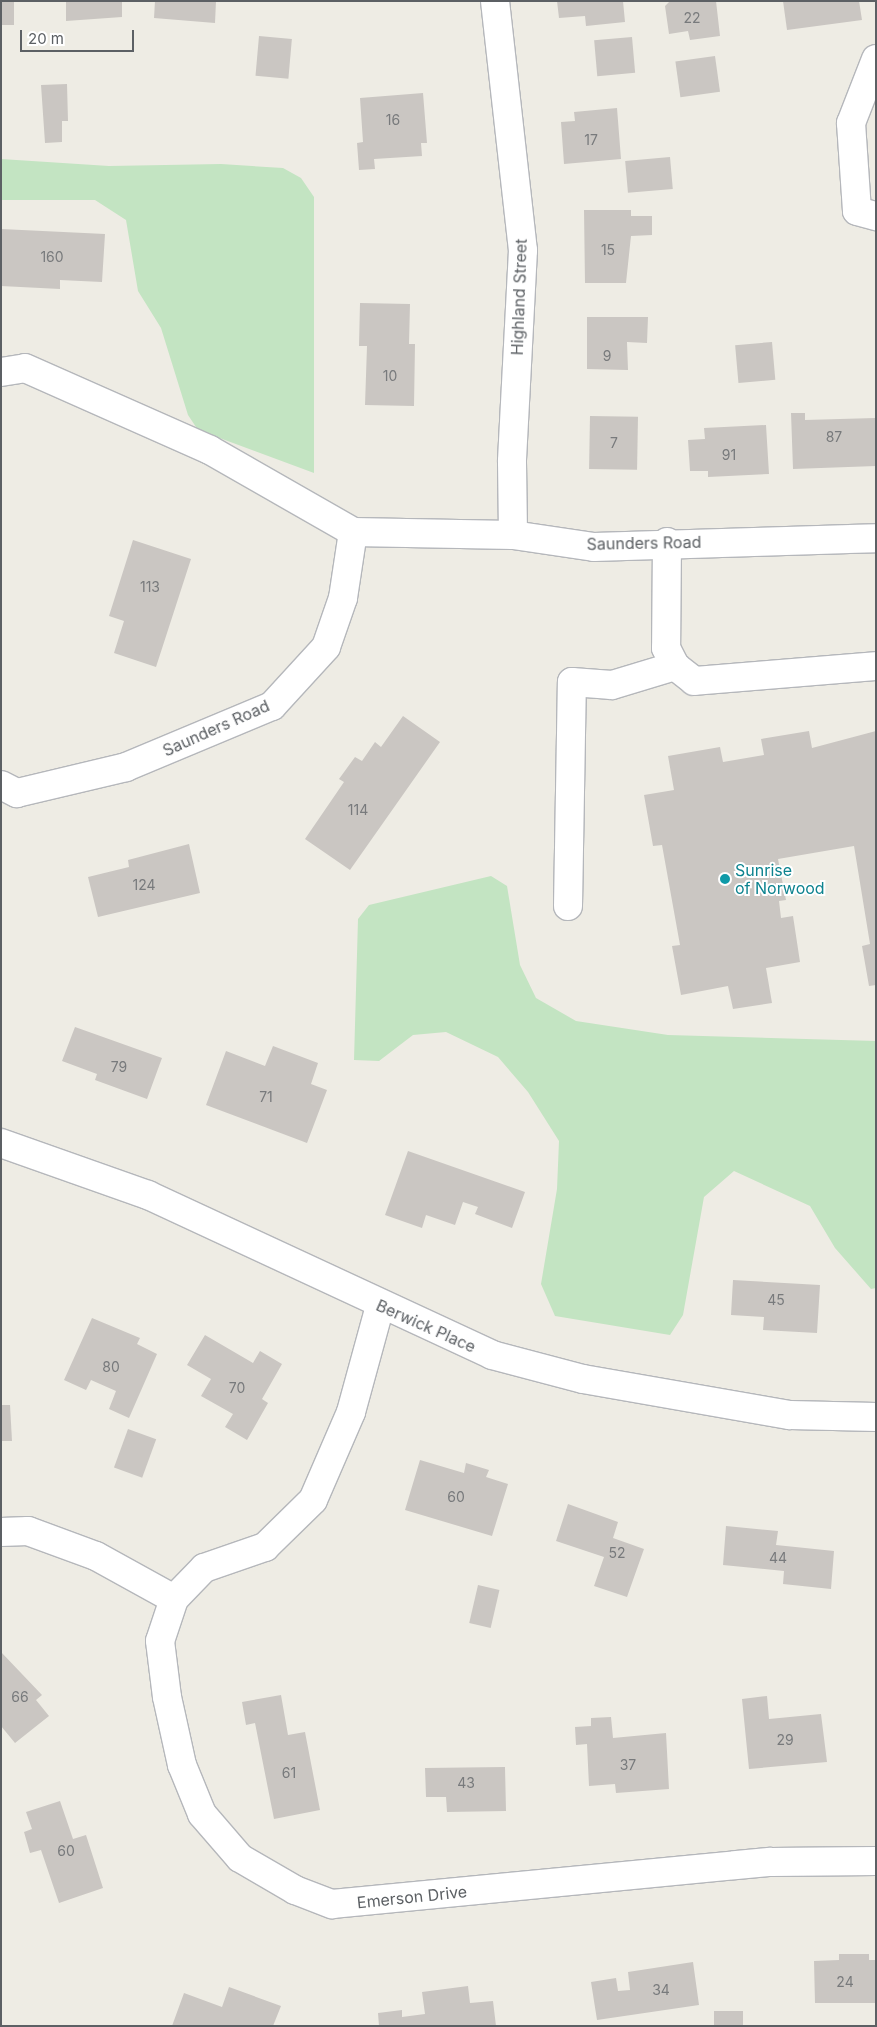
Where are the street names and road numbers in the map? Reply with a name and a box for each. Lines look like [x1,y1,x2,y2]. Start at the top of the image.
street label: Highland Street [507,238,531,356]
street label: Saunders Road [586,532,702,554]
street label: Saunders Road [160,696,272,760]
street label: Berwick Place [373,1295,479,1357]
street label: Emerson Drive [356,1882,468,1912]

